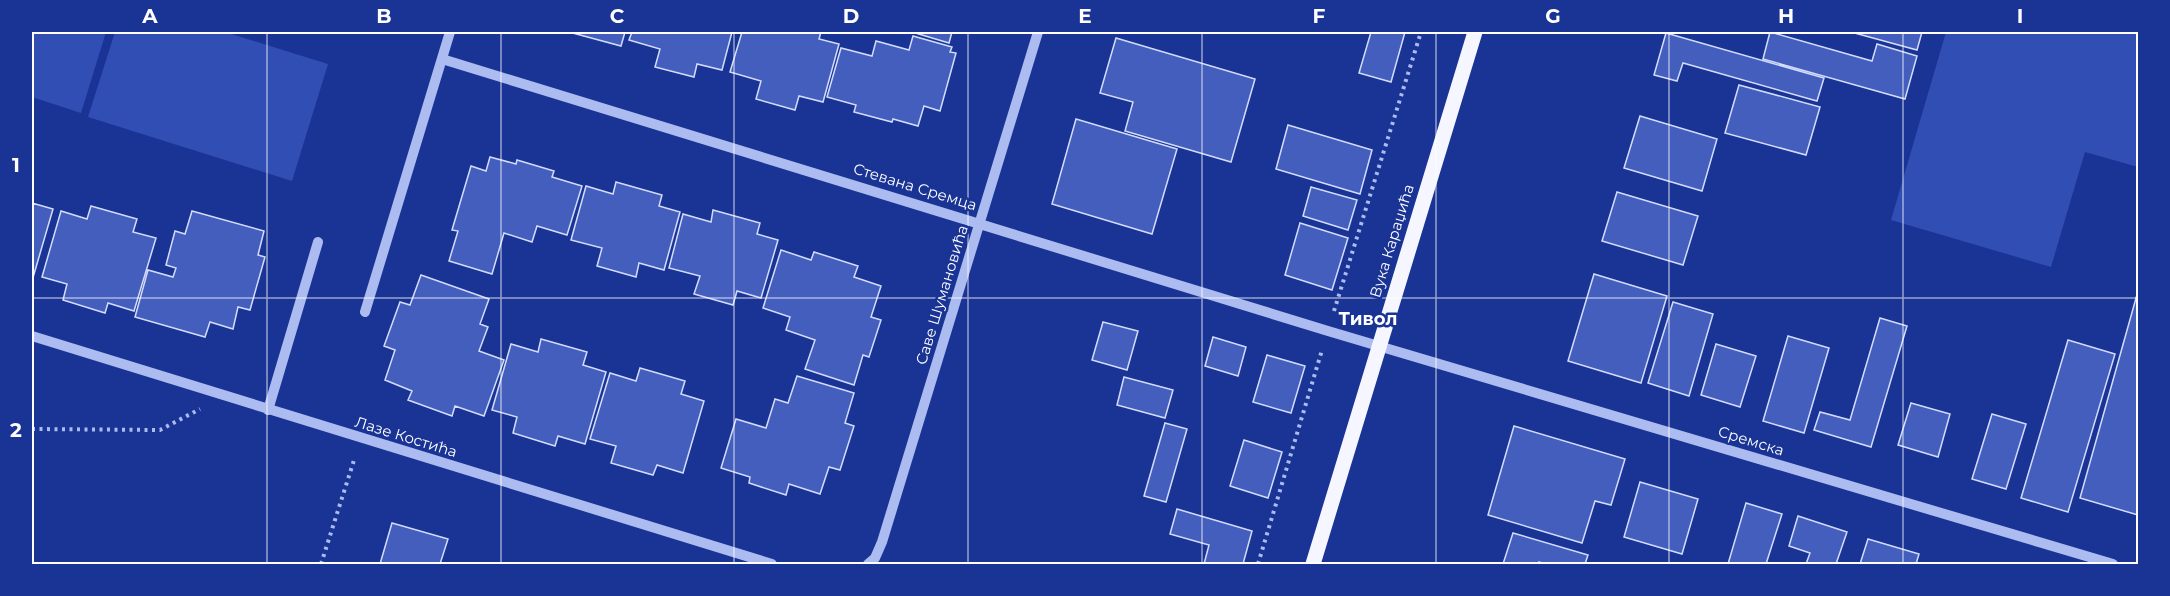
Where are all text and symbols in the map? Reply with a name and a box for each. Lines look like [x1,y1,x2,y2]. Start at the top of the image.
text: A [141,4,158,28]
text: B [376,4,392,28]
text: C [610,4,625,28]
text: D [843,4,859,28]
text: E [1078,4,1092,28]
text: F [1313,4,1326,28]
text: G [1545,4,1561,28]
text: H [1778,4,1794,28]
text: I [2017,4,2023,28]
text: 1 [12,153,20,177]
street label: Стевана Сремца [851,159,979,214]
street label: Вука Караџића [1365,182,1418,300]
street label: Саве Шумановића [911,223,972,367]
district label: Тивол [1339,308,1397,330]
street label: Лазе Костића [353,412,460,461]
text: 2 [10,418,22,442]
street label: Сремска [1716,422,1786,460]

